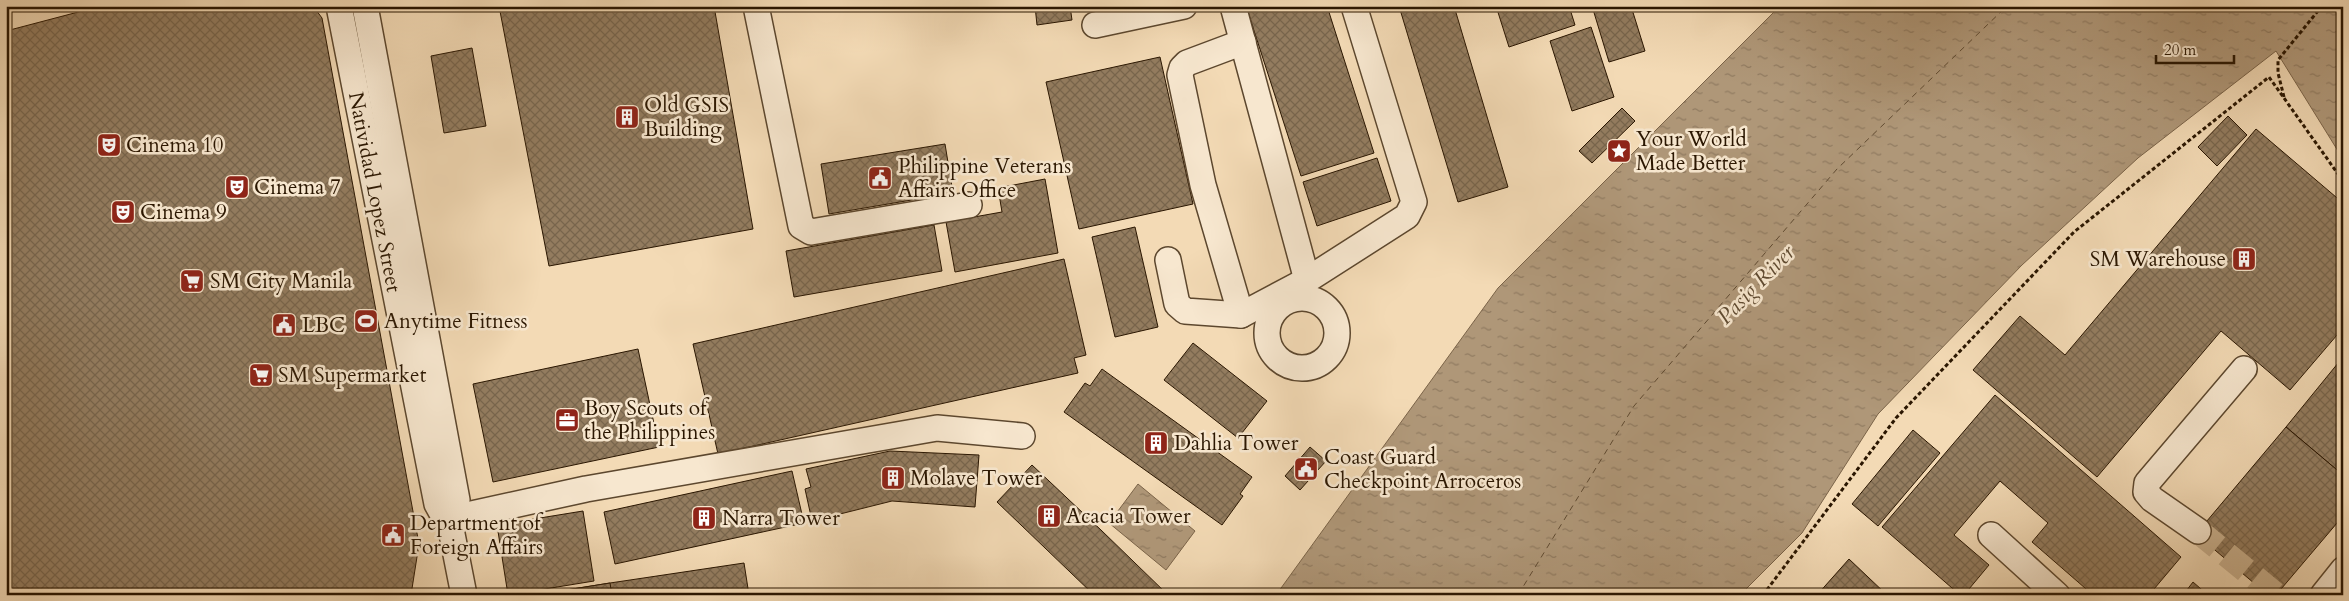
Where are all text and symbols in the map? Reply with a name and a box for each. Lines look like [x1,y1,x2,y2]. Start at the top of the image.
scale bar [2156,32,2234,64]
text: 20 m [2164,40,2196,60]
street label: Natividad Lopez Street [341,89,408,295]
place label: Old GSIS Building [644,91,729,144]
building icon: Old GSIS Building [614,104,640,130]
place label: Your World Made Better [1636,125,1747,178]
place label: Cinema 10 [126,131,223,160]
theatre icon: Cinema 10 [96,132,122,158]
place icon: Your World Made Better [1606,138,1632,164]
place label: Philippine Veterans Affairs Office [898,152,1071,205]
public building icon: Philippine Veterans Affairs Office [867,165,893,191]
place label: Cinema 7 [254,173,341,202]
theatre icon: Cinema 7 [224,174,250,200]
place label: Cinema 9 [140,198,227,227]
theatre icon: Cinema 9 [110,199,136,225]
water label: Pasig River [1710,238,1802,331]
place label: SM Warehouse [2090,245,2226,274]
building icon: SM Warehouse [2231,246,2257,272]
place label: SM City Manila [210,267,352,296]
supermarket icon: SM City Manila [179,268,205,294]
place label: Anytime Fitness [384,307,527,336]
sports icon: Anytime Fitness [353,308,379,334]
place label: LBC [302,311,345,340]
public building icon: LBC [271,312,297,338]
place label: SM Supermarket [278,361,427,390]
supermarket icon: SM Supermarket [248,362,274,388]
place label: Boy Scouts of the Philippines [584,394,715,447]
office icon: Boy Scouts of the Philippines [554,407,580,433]
place label: Dahlia Tower [1174,429,1299,458]
building icon: Dahlia Tower [1143,430,1169,456]
place label: Coast Guard Checkpoint Arroceros [1324,443,1521,496]
public building icon: Coast Guard Checkpoint Arroceros [1293,456,1319,482]
place label: Molave Tower [910,464,1042,493]
building icon: Molave Tower [880,465,906,491]
place label: Acacia Tower [1066,502,1191,531]
building icon: Acacia Tower [1036,503,1062,529]
place label: Narra Tower [722,504,840,533]
building icon: Narra Tower [691,505,717,531]
place label: Department of Foreign Affairs [410,509,544,562]
public building icon: Department of Foreign Affairs [380,522,406,548]

